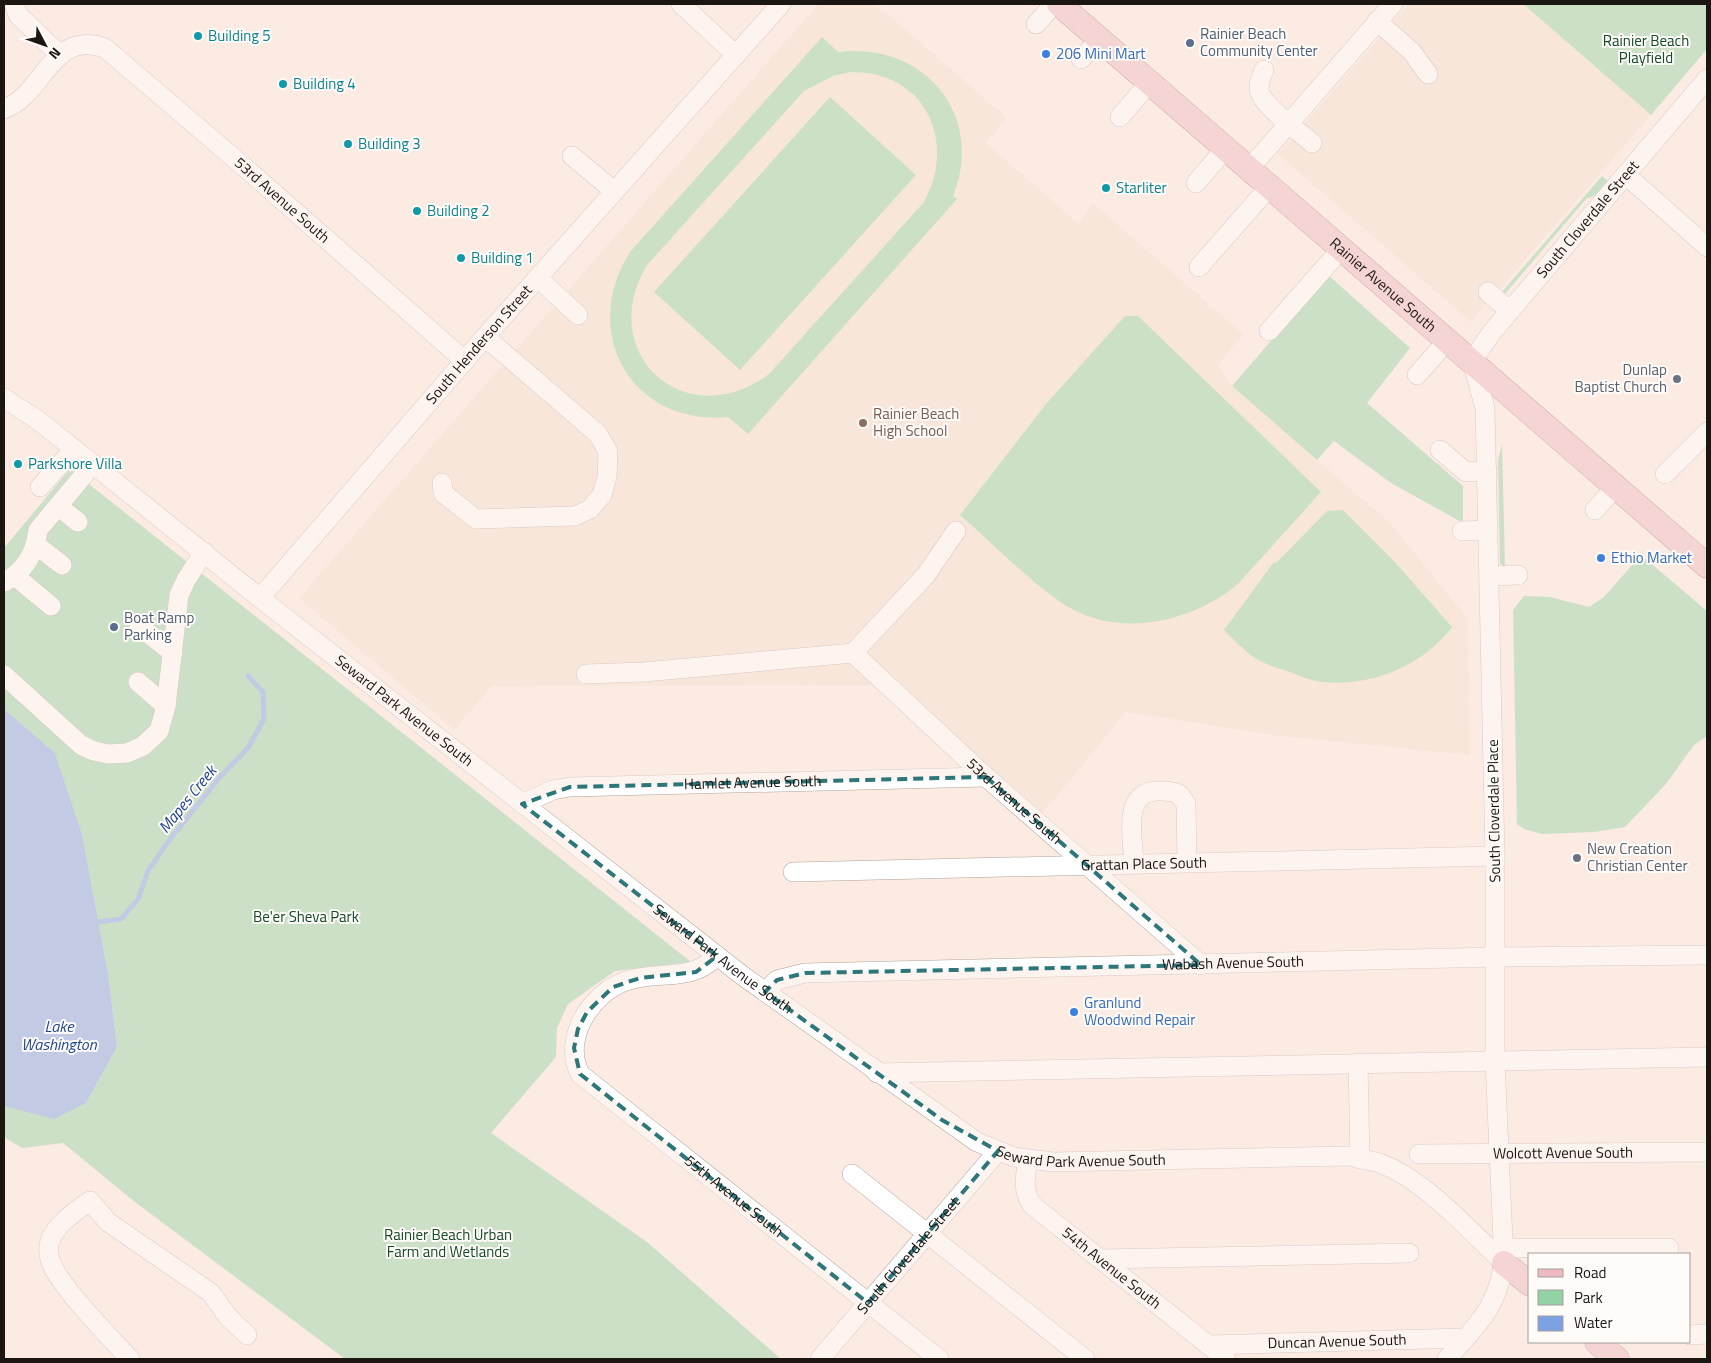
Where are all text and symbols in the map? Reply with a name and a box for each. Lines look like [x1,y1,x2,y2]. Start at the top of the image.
north arrow [20,20,70,70]
place label: Rainier Beach Community Center [1200,22,1318,62]
place label: Building 5 [208,24,271,47]
park label: Rainier Beach Playfield [1603,29,1689,69]
marker: Building 5 [192,30,204,42]
marker: Rainier Beach Community Center [1184,37,1196,49]
place label: 206 Mini Mart [1056,42,1146,65]
text: N [44,43,66,64]
marker: 206 Mini Mart [1040,48,1052,60]
place label: Building 4 [293,72,356,95]
marker: Building 4 [277,78,289,90]
place label: Building 3 [358,132,421,155]
marker: Building 3 [342,138,354,150]
street label: 53rd Avenue South [230,151,335,248]
street label: South Cloverdale Street [1531,154,1645,283]
place label: Starliter [1116,176,1167,199]
marker: Starliter [1100,182,1112,194]
place label: Building 2 [427,199,490,222]
marker: Building 2 [411,205,423,217]
street label: Rainier Avenue South [1325,232,1442,338]
place label: Building 1 [471,246,534,269]
marker: Building 1 [455,252,467,264]
street label: South Henderson Street [420,279,538,409]
place label: Dunlap Baptist Church [1574,358,1667,398]
marker: Dunlap Baptist Church [1671,373,1683,385]
place label: Rainier Beach High School [873,402,959,442]
marker: Rainier Beach High School [857,417,869,429]
place label: Parkshore Villa [28,452,123,475]
marker: Parkshore Villa [12,458,24,470]
place label: Ethio Market [1611,546,1693,569]
marker: Ethio Market [1595,552,1607,564]
place label: Boat Ramp Parking [124,606,195,646]
marker: Boat Ramp Parking [108,621,120,633]
street label: Seward Park Avenue South [330,649,479,772]
street label: South Cloverdale Place [1481,739,1506,883]
street label: 53rd Avenue South [962,752,1067,849]
water label: Mapes Creek [152,759,223,838]
street label: Hamlet Avenue South [684,769,822,795]
place label: New Creation Christian Center [1587,837,1688,877]
street label: Grattan Place South [1081,851,1207,876]
marker: New Creation Christian Center [1571,852,1583,864]
street label: Seward Park Avenue South [648,898,798,1019]
park label: Be'er Sheva Park [253,905,359,928]
street label: Wabash Avenue South [1162,949,1304,976]
place label: Granlund Woodwind Repair [1084,991,1195,1031]
marker: Granlund Woodwind Repair [1068,1006,1080,1018]
water label: Lake Washington [21,1014,98,1056]
street label: Seward Park Avenue South [993,1139,1166,1173]
street label: Wolcott Avenue South [1493,1141,1633,1164]
street label: 55th Avenue South [680,1149,789,1242]
street label: South Cloverdale Street [851,1191,965,1319]
street label: 54th Avenue South [1057,1221,1166,1314]
park label: Rainier Beach Urban Farm and Wetlands [384,1223,512,1263]
legend [1528,1253,1691,1343]
text: Road [1574,1261,1606,1284]
text: Park [1574,1286,1603,1309]
text: Water [1574,1311,1613,1334]
street label: Duncan Avenue South [1267,1328,1407,1354]

